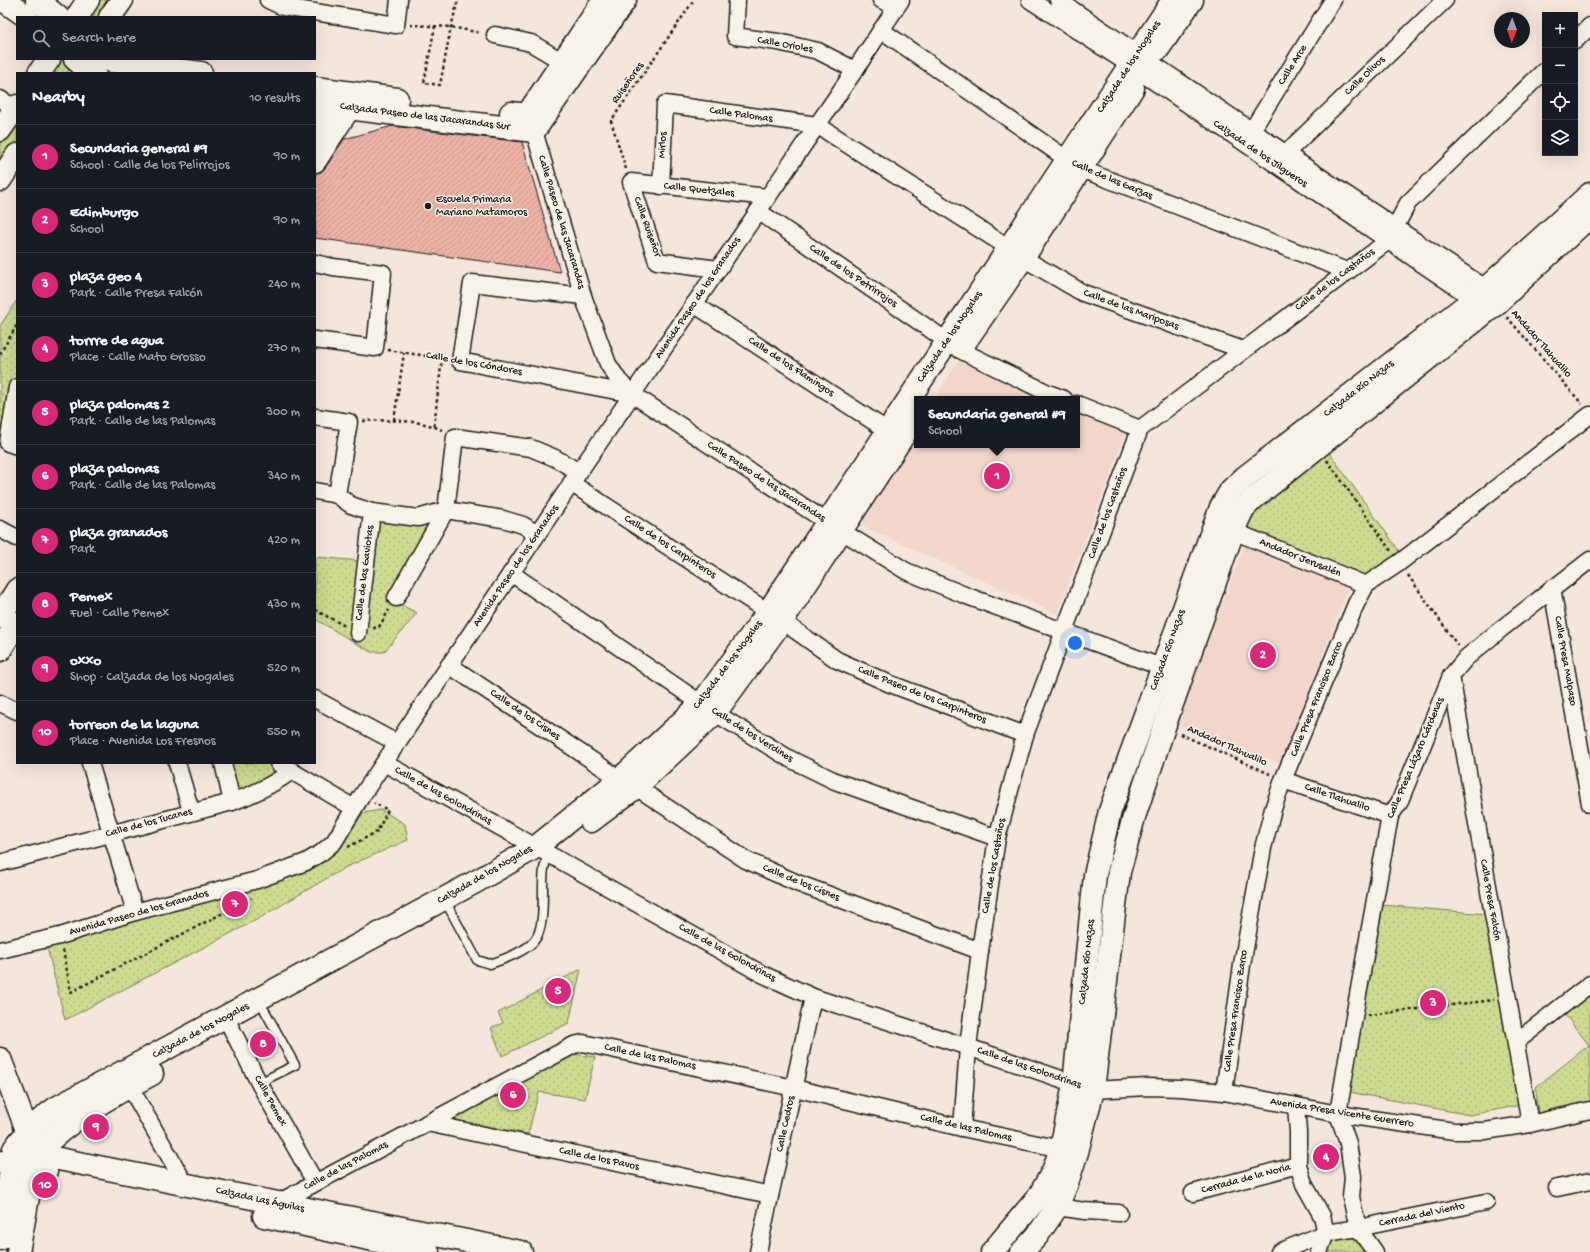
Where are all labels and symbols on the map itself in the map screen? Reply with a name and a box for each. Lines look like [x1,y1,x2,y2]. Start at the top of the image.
north arrow [1494,12,1530,48]
street label: Calzada de los Nogales [1095,18,1164,115]
street label: Calle Orioles [756,34,815,56]
street label: Calle Arce [1276,42,1310,87]
street label: Calle Olivos [1342,53,1388,98]
street label: Ruiseñores [609,59,647,106]
street label: Calzada Paseo de las Jacarandas Sur [339,101,512,134]
street label: Calle Palomas [709,105,774,125]
street label: Calzada de los Jilgueros [1210,118,1310,191]
street label: Mirlos [656,131,670,158]
street label: Calle Paseo de las Jacarandas [535,154,587,291]
street label: Calle de las Garzas [1070,157,1155,203]
street label: Calle Quetzales [663,180,736,200]
place label: Escuela Primaria Mariano Matamoros [436,194,528,219]
street label: Calle Ruiseñor [631,195,664,260]
marker: Escuela Primaria Mariano Matamoros [423,201,433,211]
street label: Avenida Paseo de los Granados [653,234,744,361]
street label: Calle de los Petrirrojos [807,242,900,310]
street label: Calle de los Castaños [1293,246,1378,314]
street label: Calle de las Mariposas [1082,287,1181,333]
street label: Calzada de los Nogales [915,288,986,385]
street label: Andador Tlahualilo [1508,308,1574,381]
street label: Calle de los Flamingos [746,335,837,400]
street label: Calle de los Cóndores [425,350,524,379]
street label: Calzada Río Nazas [1322,357,1397,420]
street label: Calle Paseo de las Jacarandas [704,439,828,525]
pin: 1 [984,461,1010,491]
street label: Calle de los Castaños [1086,465,1130,560]
street label: Avenida Paseo de los Granados [471,502,562,629]
street label: Calle de los Carpinteros [622,513,719,582]
street label: Calle de las Gaviotas [353,524,377,621]
street label: Andador Jerusalén [1257,536,1343,580]
street label: Calzada Río Nazas [1148,607,1189,692]
street label: Calle Presa Malpaso [1551,615,1579,707]
street label: Calzada de los Nogales [691,618,766,712]
your location [1065,633,1085,653]
street label: Calle Presa Francisco Zarco [1288,639,1346,758]
pin: 2 [1250,640,1276,670]
street label: Calle Paseo de los Carpinteros [856,664,989,727]
street label: Calle de los Cisnes [488,687,563,743]
street label: Calle Presa Lázaro Cárdenas [1385,695,1447,820]
street label: Calle de los Verdines [709,705,796,766]
street label: Andador Tlahualilo [1185,723,1269,769]
street label: Calle de las Golondrinas [392,764,494,828]
street label: Calle Tlahualilo [1303,781,1371,815]
street label: Calle de los Tucanes [105,805,194,840]
street label: Calle de los Castaños [980,817,1008,915]
street label: Calzada de los Nogales [435,842,535,907]
street label: Calle Presa Falcón [1477,858,1503,942]
street label: Calle de los Cisnes [761,862,842,904]
street label: Avenida Paseo de los Granados [68,887,211,939]
pin: 7 [222,889,248,919]
street label: Calzada Río Nazas [1077,918,1098,1005]
street label: Calle de las Golondrinas [676,921,778,985]
street label: Calle Presa Francisco Zarco [1221,949,1251,1073]
pin: 5 [545,976,571,1006]
pin: 3 [1420,988,1446,1018]
street label: Calzada de los Nogales [151,1000,252,1062]
pin: 8 [250,1029,276,1059]
street label: Calle de las Palomas [603,1041,698,1073]
street label: Calle de las Golondrinas [975,1045,1083,1092]
street label: Calle Pemex [251,1074,289,1129]
pin: 6 [500,1080,526,1110]
street label: Calle Cedros [774,1094,798,1153]
street label: Avenida Presa Vicente Guerrero [1269,1096,1415,1130]
pin: 9 [83,1112,109,1142]
street label: Calle de las Palomas [919,1112,1014,1145]
street label: Calle de las Palomas [302,1138,391,1193]
pin: 4 [1313,1142,1339,1172]
street label: Calle de los Pavos [558,1145,641,1174]
street label: Cerrada de la Noria [1200,1161,1293,1197]
pin: 10 [32,1170,58,1200]
street label: Calzada Las Águilas [215,1184,307,1215]
street label: Cerrada del Viento [1378,1200,1466,1230]

